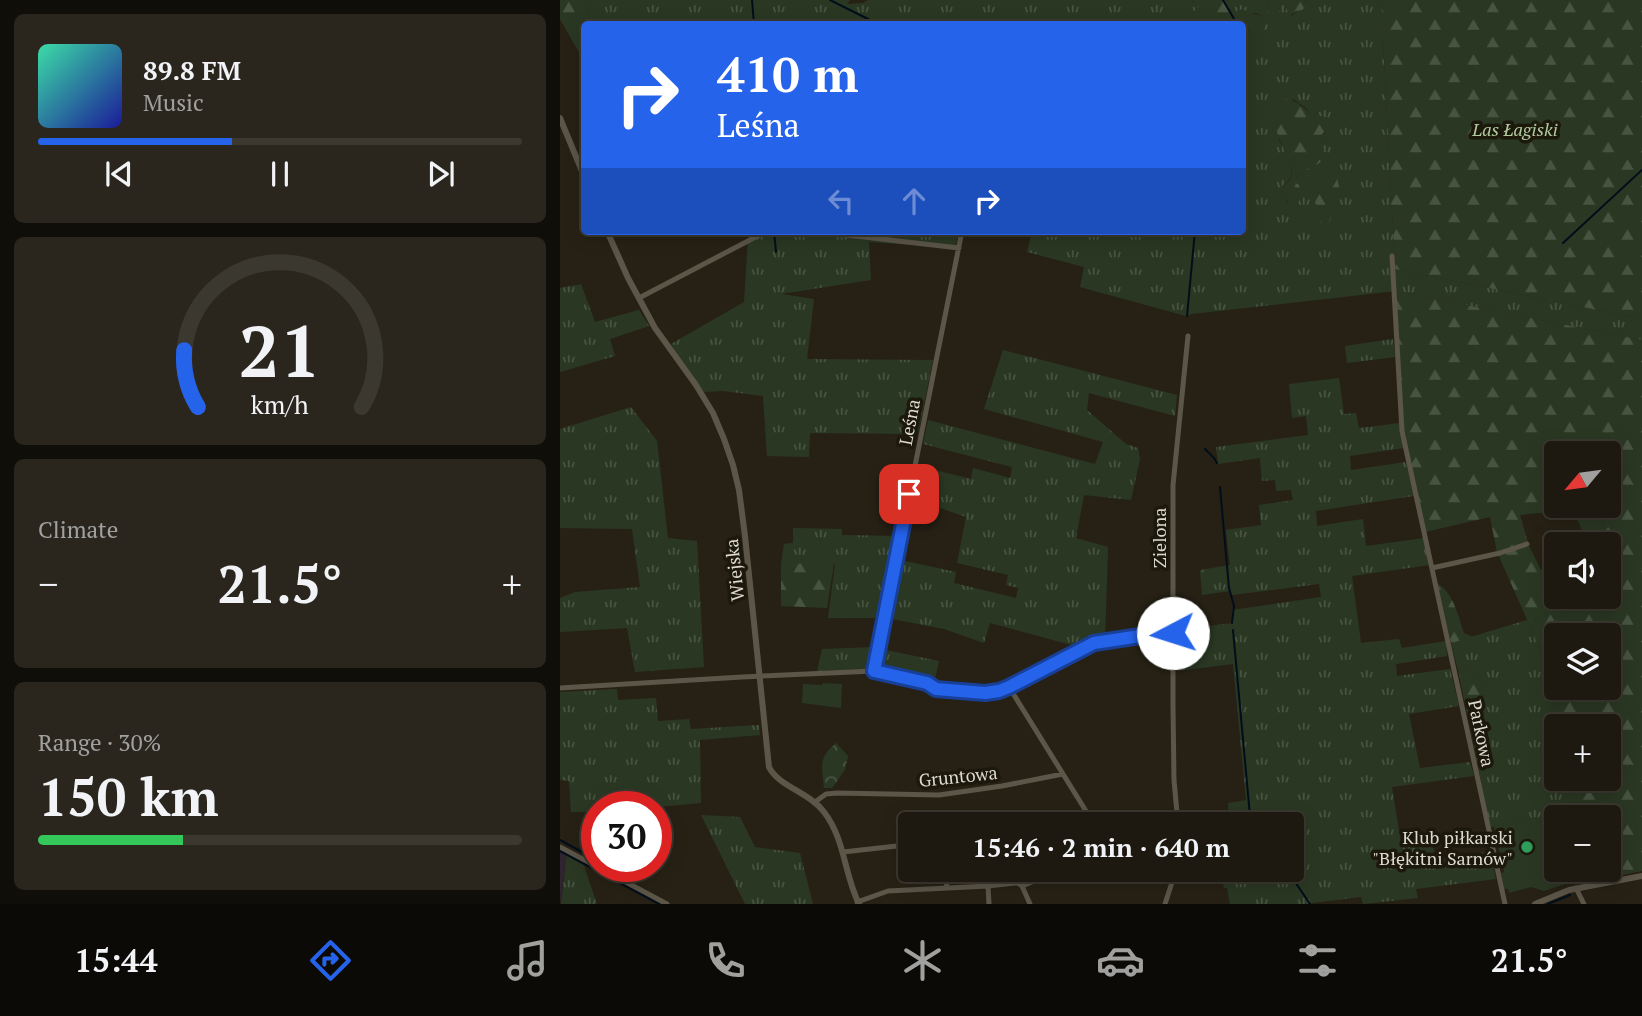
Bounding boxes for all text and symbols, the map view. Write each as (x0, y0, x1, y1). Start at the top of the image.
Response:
text: 410 m (717, 41, 859, 106)
icon: right (602, 49, 693, 140)
text: 89.8 FM (143, 53, 241, 87)
text: Music (143, 87, 204, 118)
text: Leśna (717, 104, 800, 146)
park label: Las Łagiski (1471, 117, 1558, 141)
icon: previous (100, 155, 138, 193)
icon: pause (261, 155, 299, 193)
icon: next (422, 155, 460, 193)
icon: left (822, 182, 860, 220)
icon: ahead (895, 182, 933, 220)
icon: right (968, 182, 1006, 220)
text: 21 (239, 301, 321, 398)
text: km/h (251, 388, 309, 421)
street label: Leśna (893, 397, 925, 447)
north arrow (1544, 441, 1620, 518)
map controls (1544, 441, 1621, 882)
pin (879, 464, 939, 524)
icon: arrive (890, 475, 928, 513)
street label: Zielona (1147, 508, 1171, 568)
text: Climate (38, 514, 118, 545)
button: sound (1544, 532, 1621, 609)
street label: Wiejska (719, 538, 749, 602)
text: 21.5° (217, 549, 343, 618)
text: − (38, 559, 58, 609)
text: + (502, 559, 522, 609)
position arrow (1136, 596, 1210, 670)
button: layers (1544, 623, 1621, 700)
street label: Parkowa (1463, 697, 1501, 769)
button: + (1544, 714, 1621, 791)
text: Range · 30% (38, 727, 161, 758)
street label: Gruntowa (917, 760, 999, 792)
text: 150 km (38, 762, 219, 831)
speed limit sign: 30 (581, 791, 672, 882)
button: − (1544, 805, 1621, 882)
place label: Klub piłkarski "Błękitni Sarnów" (1372, 825, 1513, 870)
text: 15:46 · 2 min · 640 m (972, 830, 1230, 864)
marker: Klub piłkarski "Błękitni Sarnów" (1519, 839, 1535, 855)
icon: directions (306, 936, 355, 985)
icon: music (503, 936, 552, 985)
icon: phone (701, 936, 750, 985)
icon: climate (898, 936, 947, 985)
icon: car (1096, 936, 1145, 985)
icon: filters (1293, 936, 1342, 985)
text: 15:44 (74, 939, 158, 981)
text: 21.5° (1491, 939, 1568, 981)

